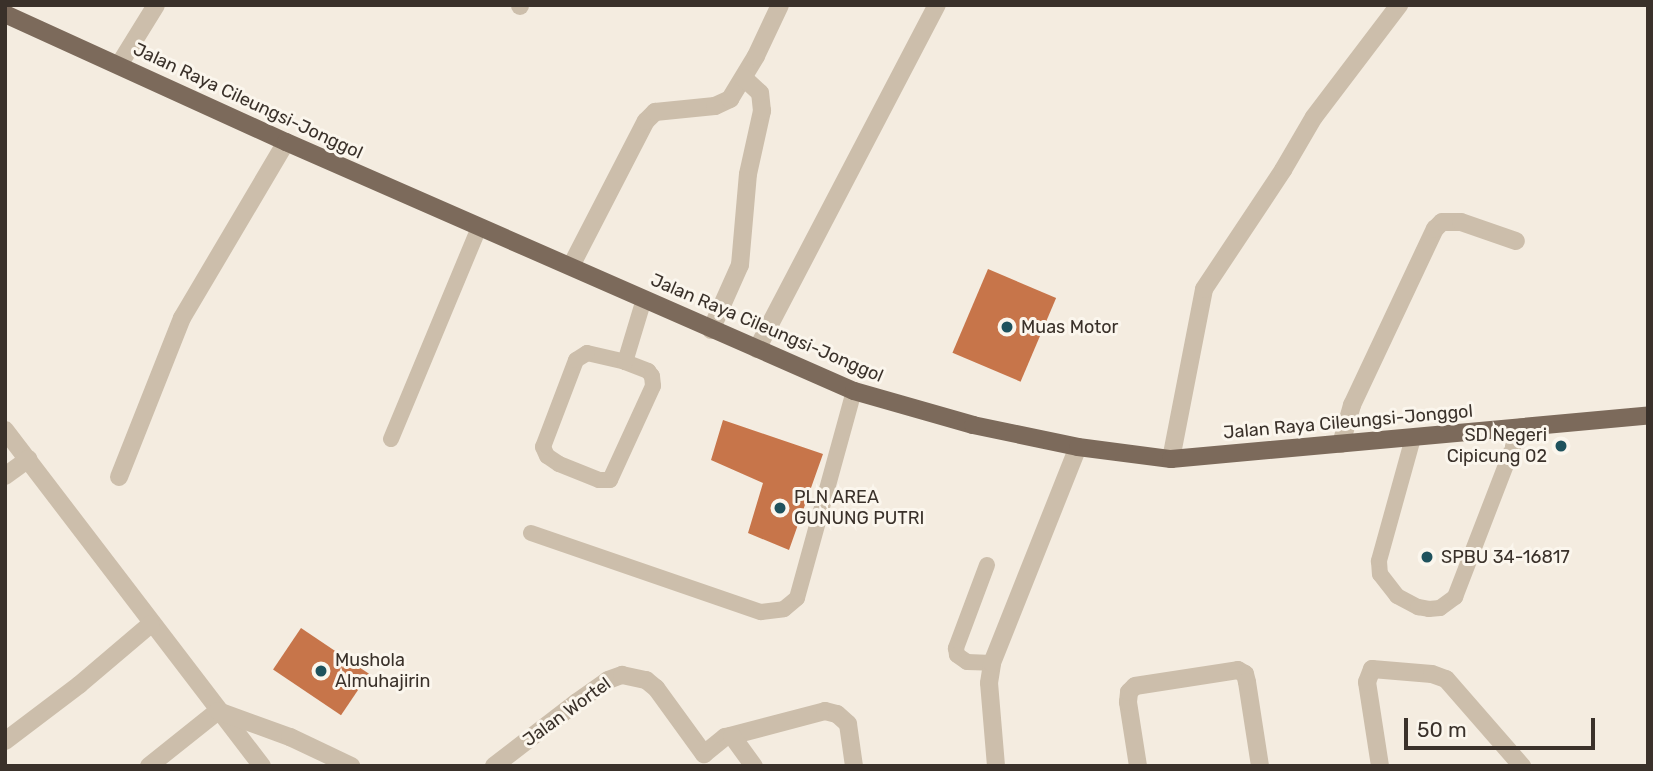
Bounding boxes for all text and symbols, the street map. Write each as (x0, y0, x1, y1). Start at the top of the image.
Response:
street label: Jalan Raya Cileungsi-Jonggol (130, 38, 366, 164)
street label: Jalan Raya Cileungsi-Jonggol (647, 269, 887, 387)
place label: Muas Motor (1021, 316, 1118, 338)
marker: Muas Motor (999, 319, 1015, 335)
street label: Jalan Raya Cileungsi-Jonggol (1222, 400, 1474, 444)
place label: SD Negeri Cipicung 02 (1447, 425, 1547, 467)
marker: SD Negeri Cipicung 02 (1553, 438, 1569, 454)
place label: PLN AREA GUNUNG PUTRI (794, 487, 924, 530)
marker: PLN AREA GUNUNG PUTRI (772, 500, 788, 516)
place label: SPBU 34-16817 (1441, 546, 1570, 568)
marker: SPBU 34-16817 (1419, 549, 1435, 565)
place label: Mushola Almuhajirin (335, 650, 430, 692)
marker: Mushola Almuhajirin (313, 663, 329, 679)
street label: Jalan Wortel (519, 673, 615, 751)
scale bar (1408, 704, 1599, 748)
text: 50 m (1417, 717, 1467, 742)

